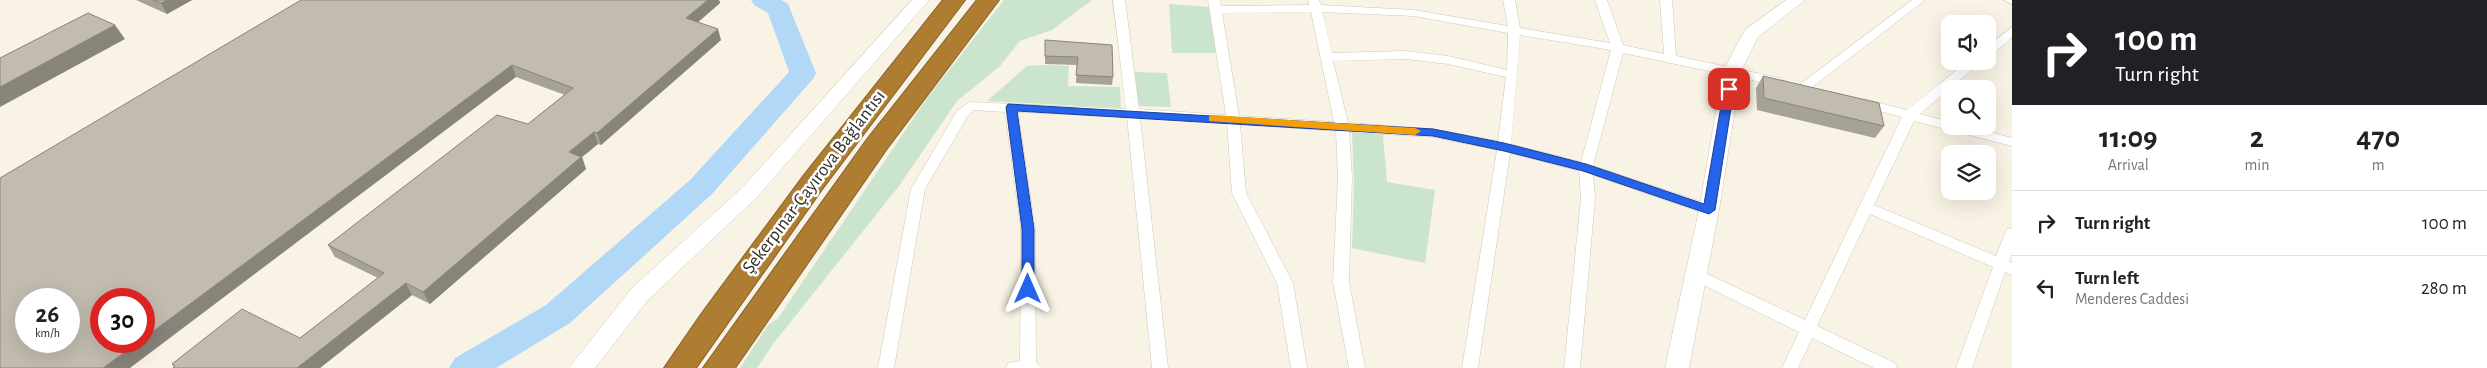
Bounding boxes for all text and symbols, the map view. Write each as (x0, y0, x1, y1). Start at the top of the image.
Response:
map controls (1941, 15, 1996, 200)
button: sound (1941, 15, 1996, 70)
icon: right (2032, 20, 2097, 85)
text: 100 m (2115, 22, 2198, 57)
text: Turn right (2115, 63, 2199, 85)
pin (1708, 68, 1750, 110)
icon: arrive (1715, 75, 1743, 103)
button: search (1941, 80, 1996, 135)
street label: Şekerpınar-Çayırova Bağlantısı (739, 87, 889, 277)
text: 11:09 (2099, 123, 2158, 153)
text: 2 (2250, 123, 2264, 153)
text: 470 (2356, 123, 2400, 153)
button: layers (1941, 145, 1996, 200)
text: Arrival (2108, 157, 2149, 173)
text: min (2244, 157, 2269, 173)
text: m (2372, 157, 2385, 173)
icon: right (2032, 209, 2060, 237)
text: Turn right (2075, 214, 2150, 233)
text: 100 m (2422, 214, 2467, 233)
position arrow (1001, 262, 1053, 314)
text: Turn left (2075, 269, 2139, 288)
icon: left (2032, 274, 2060, 302)
text: 280 m (2421, 279, 2467, 298)
speed limit sign: 30 (90, 288, 155, 353)
text: Menderes Caddesi (2075, 291, 2189, 307)
text: 26 (36, 302, 59, 327)
text: km/h (35, 327, 60, 339)

